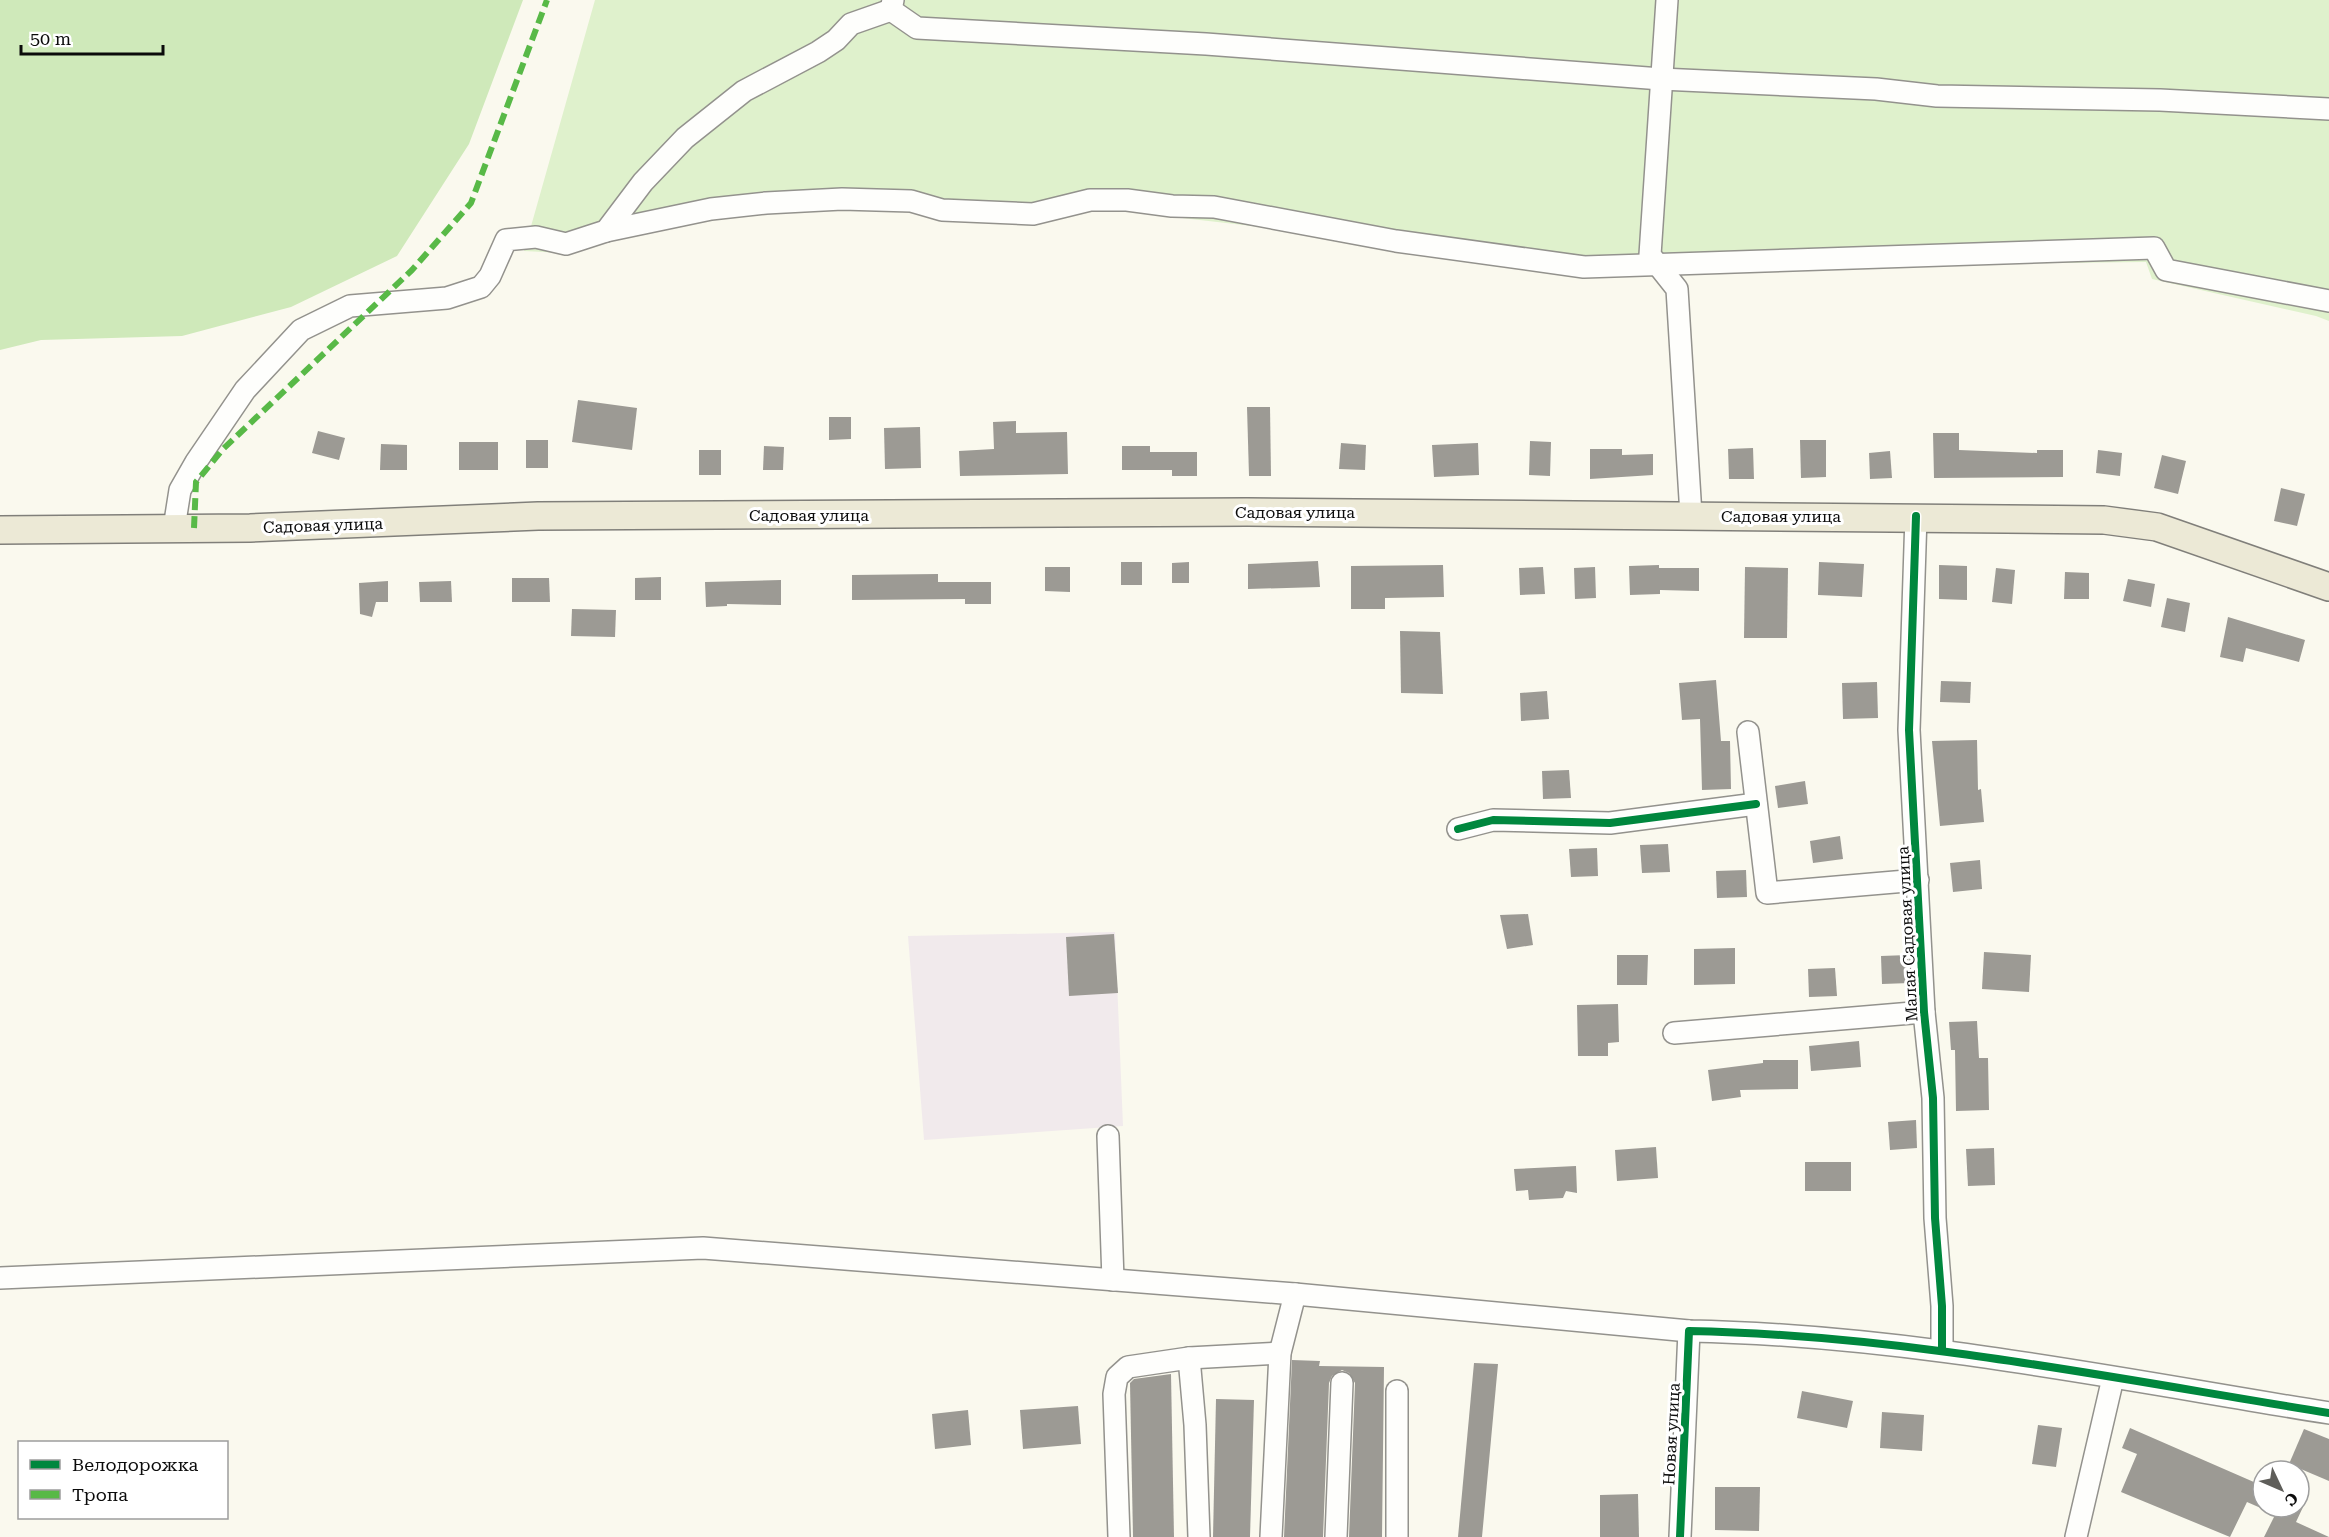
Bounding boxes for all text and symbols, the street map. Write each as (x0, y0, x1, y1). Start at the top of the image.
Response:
scale bar (21, 18, 164, 56)
text: 50 m (30, 28, 71, 49)
street label: Садовая улица (1235, 503, 1355, 522)
street label: Садовая улица (749, 506, 869, 525)
street label: Садовая улица (1721, 507, 1841, 526)
street label: Садовая улица (263, 514, 384, 537)
street label: Малая Садовая улица (1893, 845, 1922, 1022)
street label: Новая улица (1659, 1382, 1684, 1486)
legend (18, 1441, 228, 1519)
text: Велодорожка (72, 1454, 198, 1475)
north arrow (2251, 1459, 2311, 1519)
text: Тропа (72, 1484, 128, 1505)
text: С (2281, 1488, 2302, 1510)

